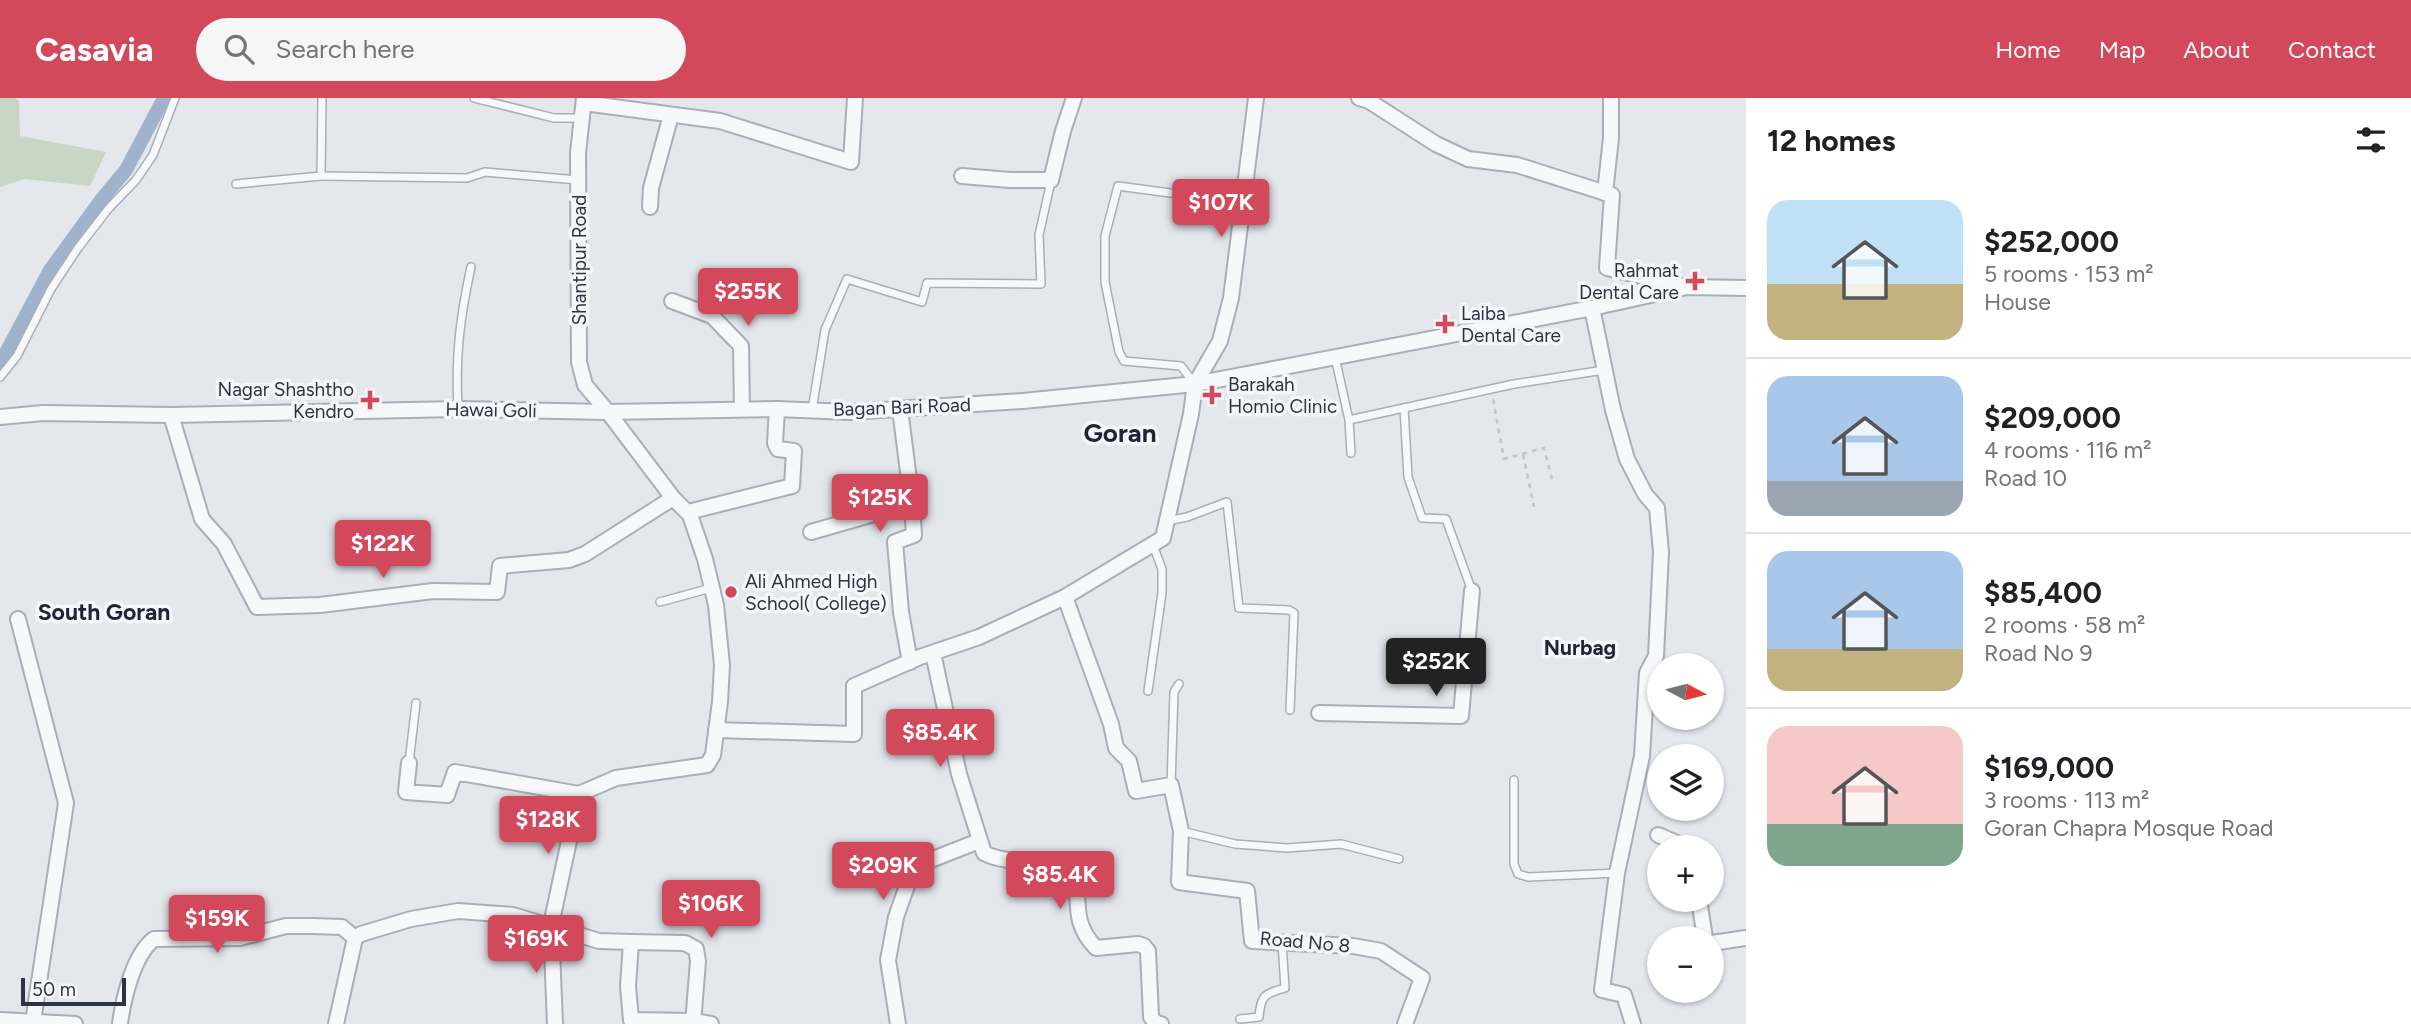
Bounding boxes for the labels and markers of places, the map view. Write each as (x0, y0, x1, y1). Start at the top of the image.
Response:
pin: $107K (1172, 180, 1270, 239)
place label: Rahmat Dental Care (1579, 259, 1679, 304)
pin: $255K (699, 268, 797, 328)
marker: Rahmat Dental Care (1685, 271, 1705, 291)
place label: Laiba Dental Care (1461, 302, 1561, 347)
marker: Laiba Dental Care (1435, 314, 1455, 334)
place label: Barakah Homio Clinic (1228, 373, 1337, 418)
place label: Nagar Shashtho Kendro (217, 378, 354, 423)
marker: Barakah Homio Clinic (1202, 385, 1222, 405)
marker: Nagar Shashtho Kendro (360, 390, 380, 410)
pin: $125K (831, 474, 929, 534)
pin: $122K (334, 520, 432, 580)
place label: Ali Ahmed High School( College) (745, 570, 887, 615)
marker: Ali Ahmed High School( College) (723, 584, 739, 600)
pin: $252K (1387, 638, 1485, 698)
pin: $85.4K (883, 710, 997, 769)
pin: $128K (499, 796, 597, 856)
pin: $209K (834, 842, 932, 902)
pin: $85.4K (1003, 852, 1117, 911)
pin: $106K (662, 880, 760, 940)
pin: $159K (168, 896, 266, 955)
pin: $169K (487, 916, 585, 975)

